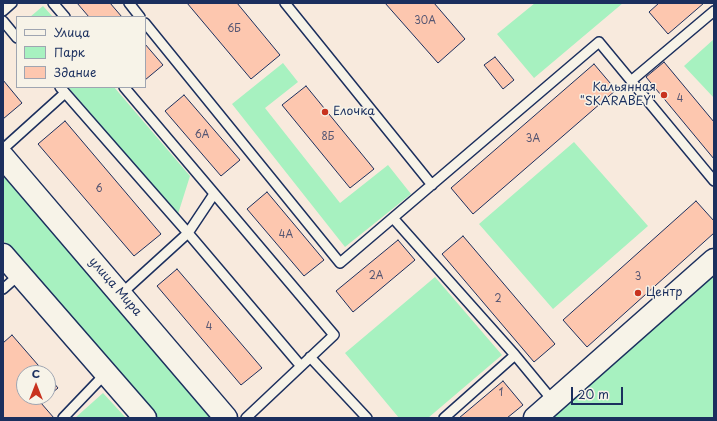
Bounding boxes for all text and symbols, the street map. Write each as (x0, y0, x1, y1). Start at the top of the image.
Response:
house number: 30А (414, 15, 436, 27)
legend (16, 16, 146, 88)
text: Улица (54, 23, 90, 41)
house number: 6Б (227, 23, 241, 35)
text: Парк (54, 43, 85, 61)
text: Здание (54, 63, 96, 81)
place label: Кальянная "SKARABEY" (580, 81, 656, 109)
marker: Кальянная "SKARABEY" (659, 90, 669, 100)
house number: 4 (677, 93, 683, 105)
place label: Елочка (333, 105, 375, 119)
marker: Елочка (320, 107, 330, 117)
house number: 6А (195, 129, 209, 141)
house number: 8Б (322, 131, 334, 143)
house number: 3А (526, 133, 540, 145)
house number: 6 (95, 183, 103, 195)
house number: 4А (279, 229, 293, 241)
street label: улица Мира (86, 255, 144, 319)
house number: 2А (369, 270, 383, 282)
house number: 3 (635, 271, 641, 283)
place label: Центр (646, 286, 683, 300)
marker: Центр (633, 288, 643, 298)
house number: 2 (494, 293, 502, 305)
house number: 4 (206, 321, 212, 333)
north arrow (16, 365, 56, 405)
text: С (32, 365, 40, 382)
scale bar (573, 379, 625, 405)
text: 20 m (578, 385, 609, 403)
house number: 1 (499, 387, 503, 399)

